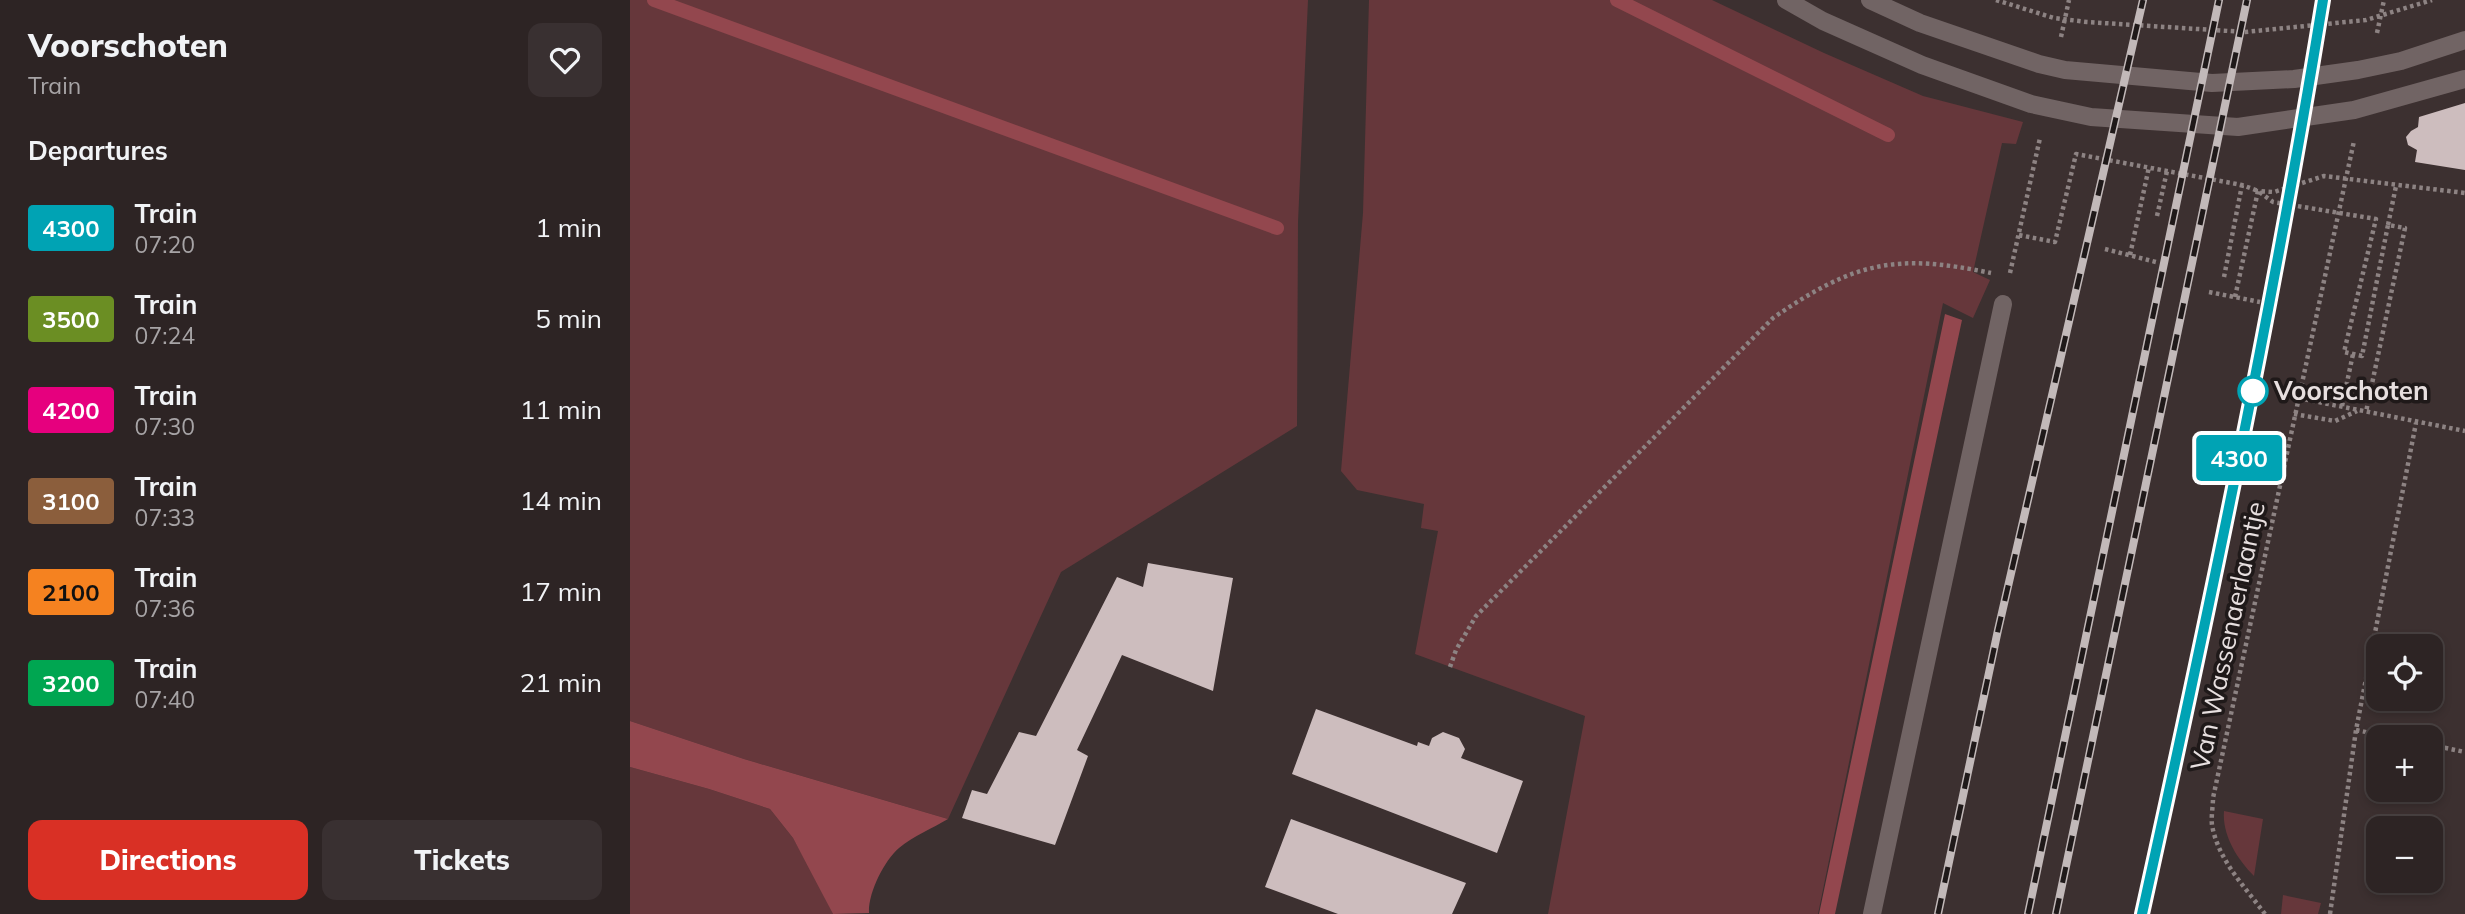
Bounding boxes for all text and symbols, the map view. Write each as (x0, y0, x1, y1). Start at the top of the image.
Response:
button: heart (528, 23, 602, 97)
text: Voorschoten (28, 24, 228, 65)
text: Train (28, 71, 81, 100)
text: Departures (28, 134, 168, 167)
text: Train (135, 197, 197, 230)
text: 1 min (535, 211, 602, 244)
text: 4300 (42, 213, 100, 243)
text: 07:20 (135, 230, 195, 259)
text: Train (135, 288, 197, 321)
text: 5 min (535, 302, 602, 335)
text: 3500 (42, 304, 100, 334)
text: 07:24 (135, 321, 195, 350)
place label: Voorschoten (2273, 374, 2429, 407)
marker: Voorschoten (2238, 376, 2268, 406)
text: Train (135, 379, 197, 412)
text: 11 min (520, 393, 602, 426)
text: 4200 (42, 395, 100, 425)
text: 07:30 (135, 412, 195, 441)
line badge: 4300 (2190, 435, 2288, 481)
text: 4300 (2210, 443, 2268, 473)
text: Train (135, 470, 197, 503)
text: 14 min (520, 484, 602, 517)
text: 3100 (42, 486, 100, 516)
street label: Van Wassenaerlaantje (2183, 499, 2272, 773)
text: 07:33 (135, 503, 195, 532)
text: Train (135, 561, 197, 594)
text: 17 min (520, 575, 602, 608)
text: 2100 (42, 577, 100, 607)
text: 07:36 (135, 594, 195, 623)
map controls (2366, 634, 2443, 893)
button: locate (2366, 634, 2443, 711)
text: Train (135, 652, 197, 685)
text: 21 min (520, 666, 602, 699)
text: 3200 (42, 668, 100, 698)
text: 07:40 (135, 685, 195, 714)
button: + (2366, 725, 2443, 802)
button: − (2366, 816, 2443, 893)
button: Directions (28, 820, 308, 900)
button: Tickets (322, 820, 602, 900)

